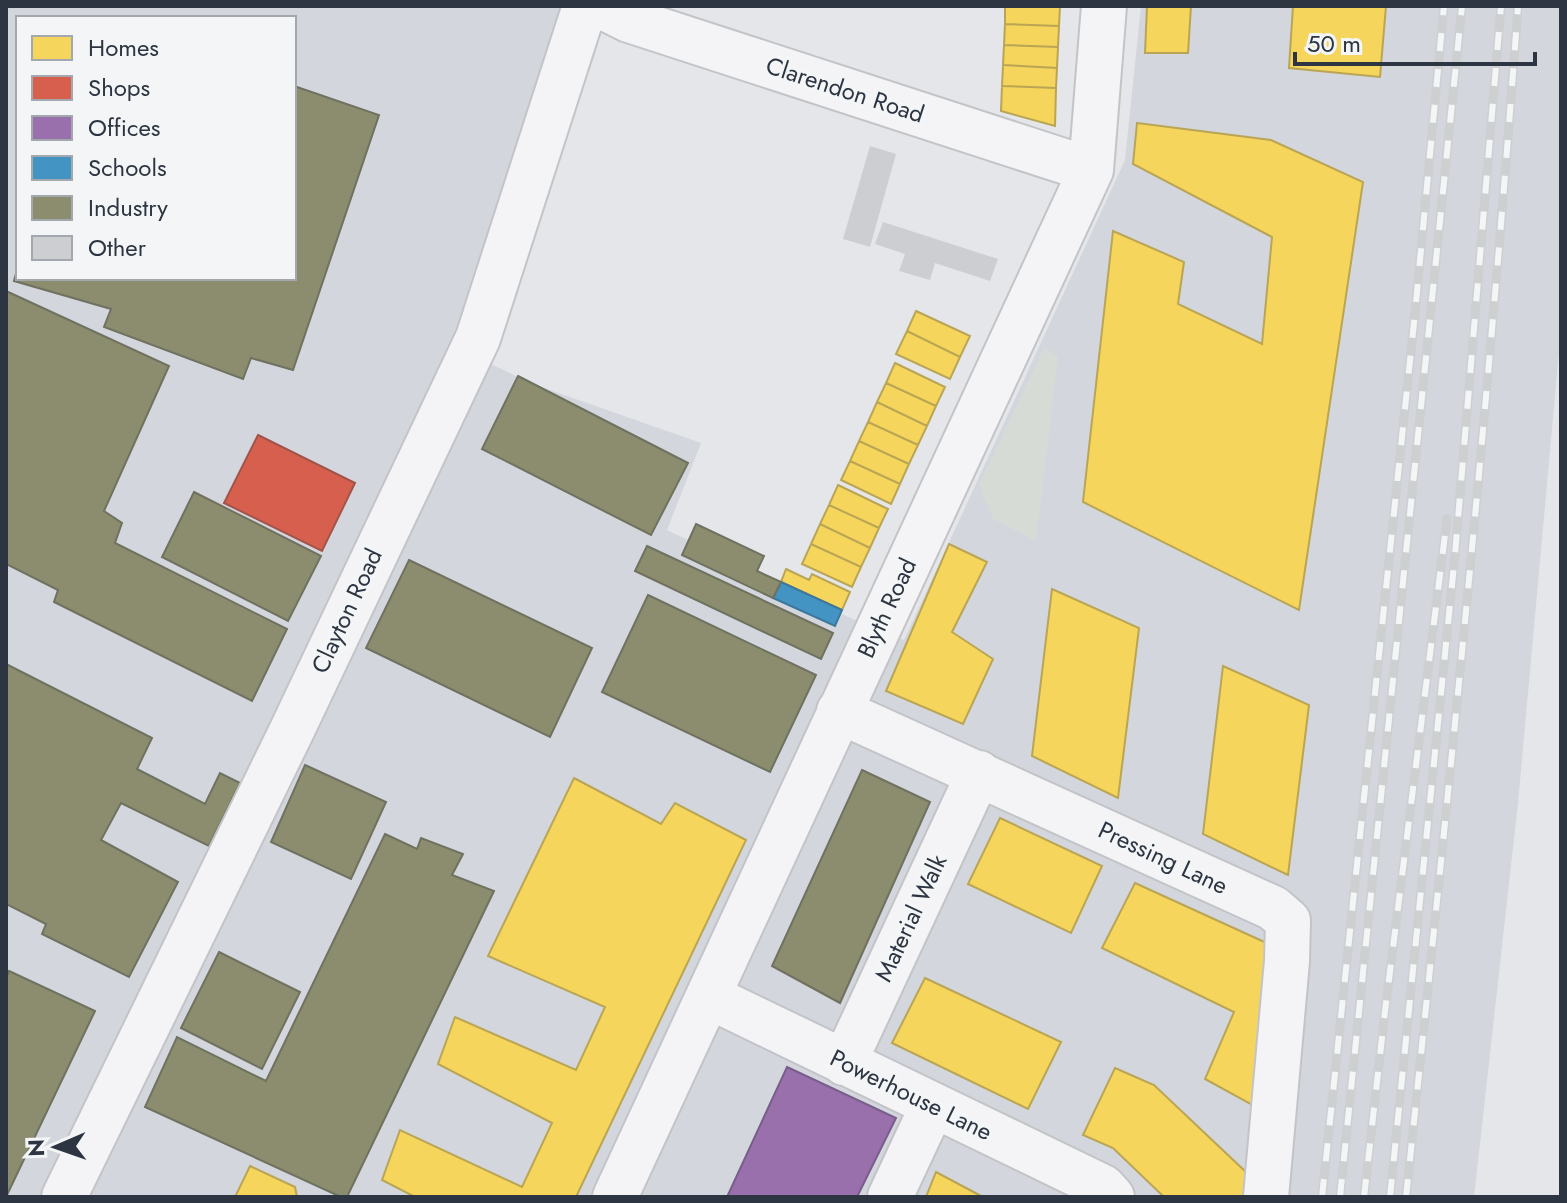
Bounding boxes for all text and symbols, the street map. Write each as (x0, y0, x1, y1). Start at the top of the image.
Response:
legend (16, 16, 296, 280)
scale bar (1295, 16, 1535, 66)
text: 50 m (1307, 26, 1361, 61)
text: Homes (88, 30, 159, 65)
street label: Clarendon Road (761, 47, 929, 132)
text: Shops (88, 70, 150, 105)
text: Offices (88, 110, 160, 145)
text: Schools (88, 150, 167, 185)
text: Industry (88, 190, 168, 225)
text: Other (88, 230, 147, 265)
street label: Clayton Road (302, 542, 391, 679)
street label: Blyth Road (848, 552, 925, 664)
street label: Pressing Lane (1093, 812, 1234, 903)
street label: Material Walk (866, 848, 956, 987)
street label: Powerhouse Lane (824, 1040, 998, 1149)
north arrow (16, 1107, 96, 1187)
text: N (20, 1138, 52, 1157)

